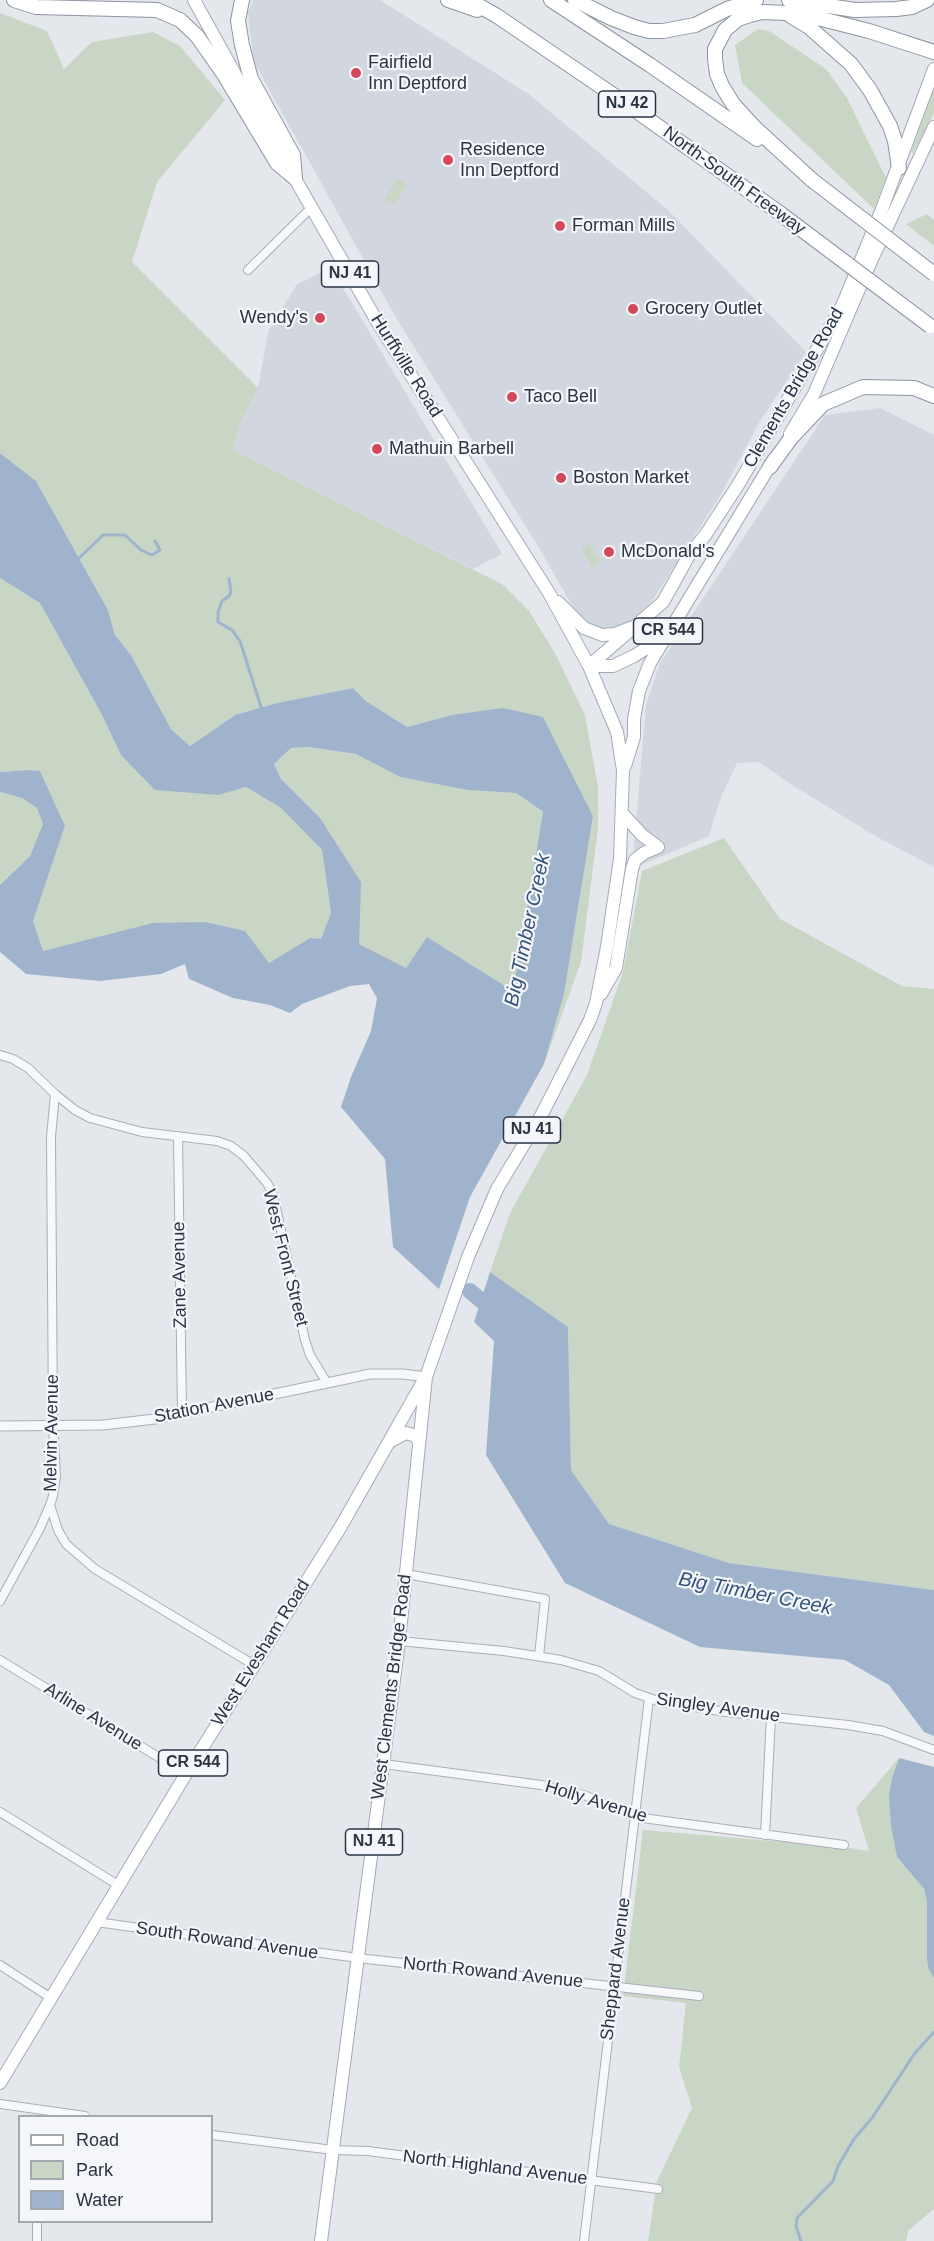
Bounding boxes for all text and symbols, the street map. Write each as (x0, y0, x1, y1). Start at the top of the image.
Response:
place label: Fairfield Inn Deptford (368, 52, 467, 94)
marker: Fairfield Inn Deptford (349, 66, 363, 80)
road number: NJ 42 (598, 91, 656, 117)
street label: North-South Freeway (658, 122, 810, 240)
place label: Residence Inn Deptford (460, 139, 559, 182)
marker: Residence Inn Deptford (441, 153, 455, 167)
place label: Forman Mills (572, 215, 675, 237)
marker: Forman Mills (553, 219, 567, 233)
road number: NJ 41 (322, 261, 378, 287)
place label: Grocery Outlet (645, 298, 762, 320)
marker: Grocery Outlet (626, 302, 640, 316)
street label: Clements Bridge Road (739, 304, 849, 472)
place label: Wendy's (240, 307, 308, 329)
street label: Hurffville Road (366, 310, 446, 422)
marker: Wendy's (313, 311, 327, 325)
place label: Taco Bell (524, 386, 597, 408)
marker: Taco Bell (505, 390, 519, 404)
place label: Mathuin Barbell (389, 438, 514, 460)
marker: Mathuin Barbell (370, 442, 384, 456)
place label: Boston Market (573, 467, 689, 489)
marker: Boston Market (554, 471, 568, 485)
place label: McDonald's (621, 541, 714, 563)
marker: McDonald's (602, 545, 616, 559)
road number: CR 544 (634, 618, 702, 644)
water label: Big Timber Creek (500, 851, 556, 1009)
road number: NJ 41 (504, 1117, 560, 1143)
street label: West Front Street (258, 1187, 312, 1329)
street label: Zane Avenue (168, 1221, 192, 1329)
street label: Melvin Avenue (40, 1374, 64, 1492)
street label: Station Avenue (152, 1384, 276, 1428)
water label: Big Timber Creek (676, 1567, 834, 1621)
street label: West Clements Bridge Road (367, 1573, 417, 1801)
street label: West Evesham Road (207, 1576, 315, 1730)
street label: Arline Avenue (40, 1678, 146, 1756)
street label: Singley Avenue (655, 1689, 781, 1727)
road number: CR 544 (158, 1750, 228, 1776)
street label: Holly Avenue (542, 1776, 650, 1828)
road number: NJ 41 (346, 1829, 403, 1855)
street label: Sheppard Avenue (597, 1896, 635, 2042)
street label: South Rowand Avenue (134, 1918, 320, 1964)
street label: North Rowand Avenue (402, 1953, 584, 1993)
legend (18, 2115, 213, 2223)
text: Road (76, 2130, 119, 2150)
street label: North Highland Avenue (401, 2146, 589, 2190)
text: Park (76, 2160, 113, 2180)
text: Water (76, 2190, 123, 2210)

